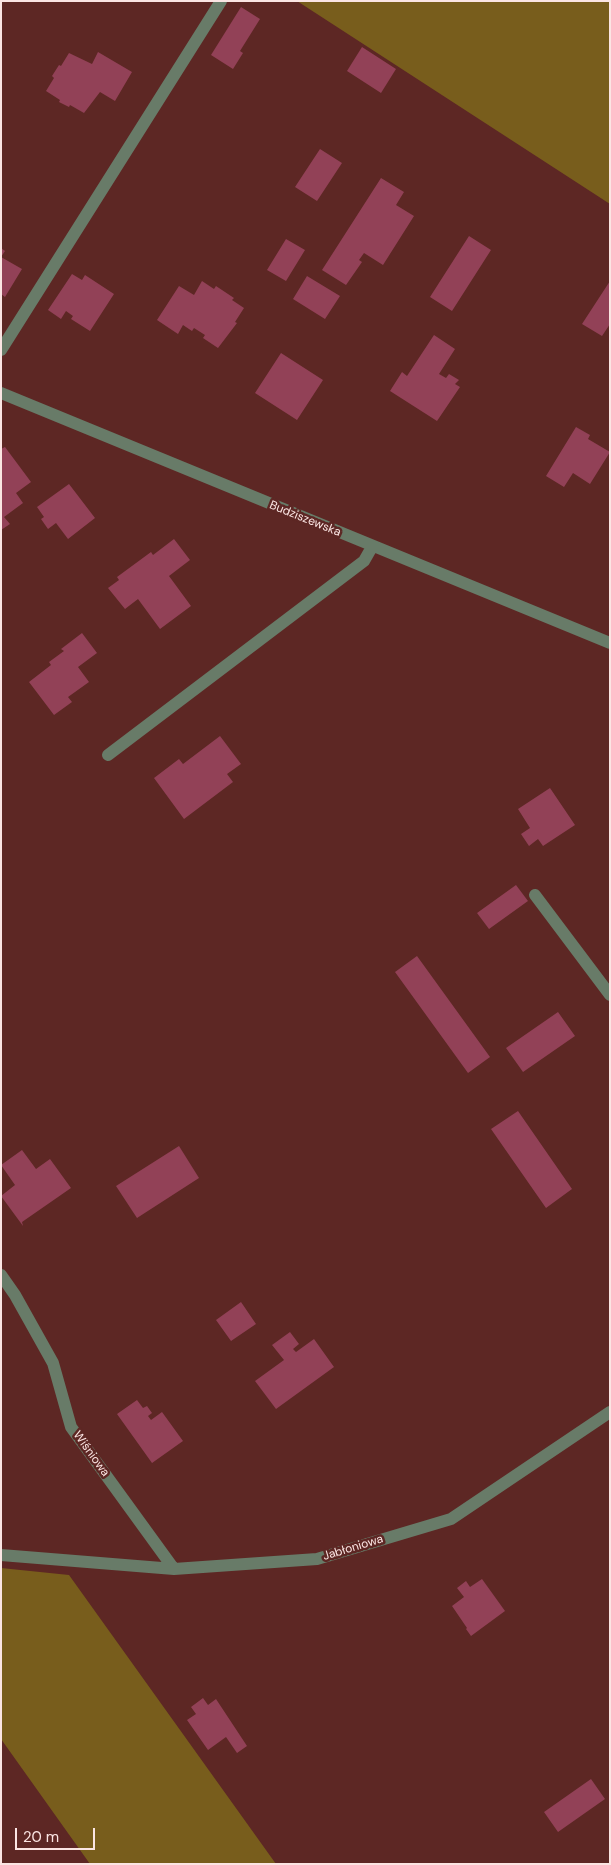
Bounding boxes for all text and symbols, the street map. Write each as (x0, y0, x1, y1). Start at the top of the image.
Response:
street label: Budziszewska (267, 498, 343, 540)
street label: Wiśniowa (70, 1428, 112, 1480)
street label: Jabłoniowa (321, 1532, 385, 1564)
scale bar (18, 1818, 98, 1850)
text: 20 m (23, 1827, 59, 1847)

